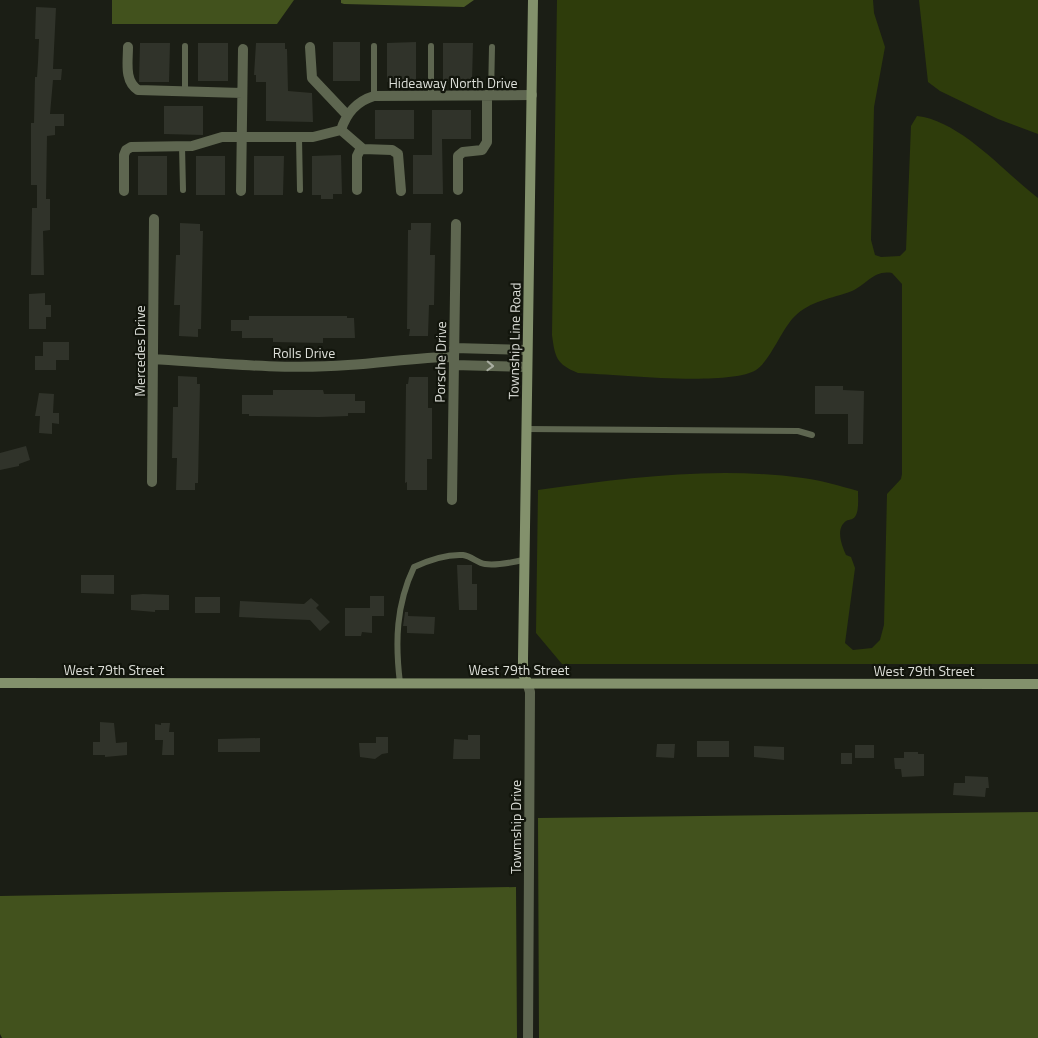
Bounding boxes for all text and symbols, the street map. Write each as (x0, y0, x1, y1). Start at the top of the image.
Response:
street label: Hideaway North Drive (388, 72, 518, 93)
street label: Township Line Road (502, 282, 526, 400)
street label: Mercedes Drive (129, 305, 150, 397)
street label: Porsche Drive (429, 321, 451, 403)
street label: Rolls Drive (273, 342, 335, 363)
one-way arrow (487, 361, 495, 372)
street label: West 79th Street (64, 659, 165, 680)
street label: West 79th Street (469, 659, 570, 680)
street label: West 79th Street (874, 660, 975, 681)
street label: Towmship Drive (505, 780, 526, 874)

